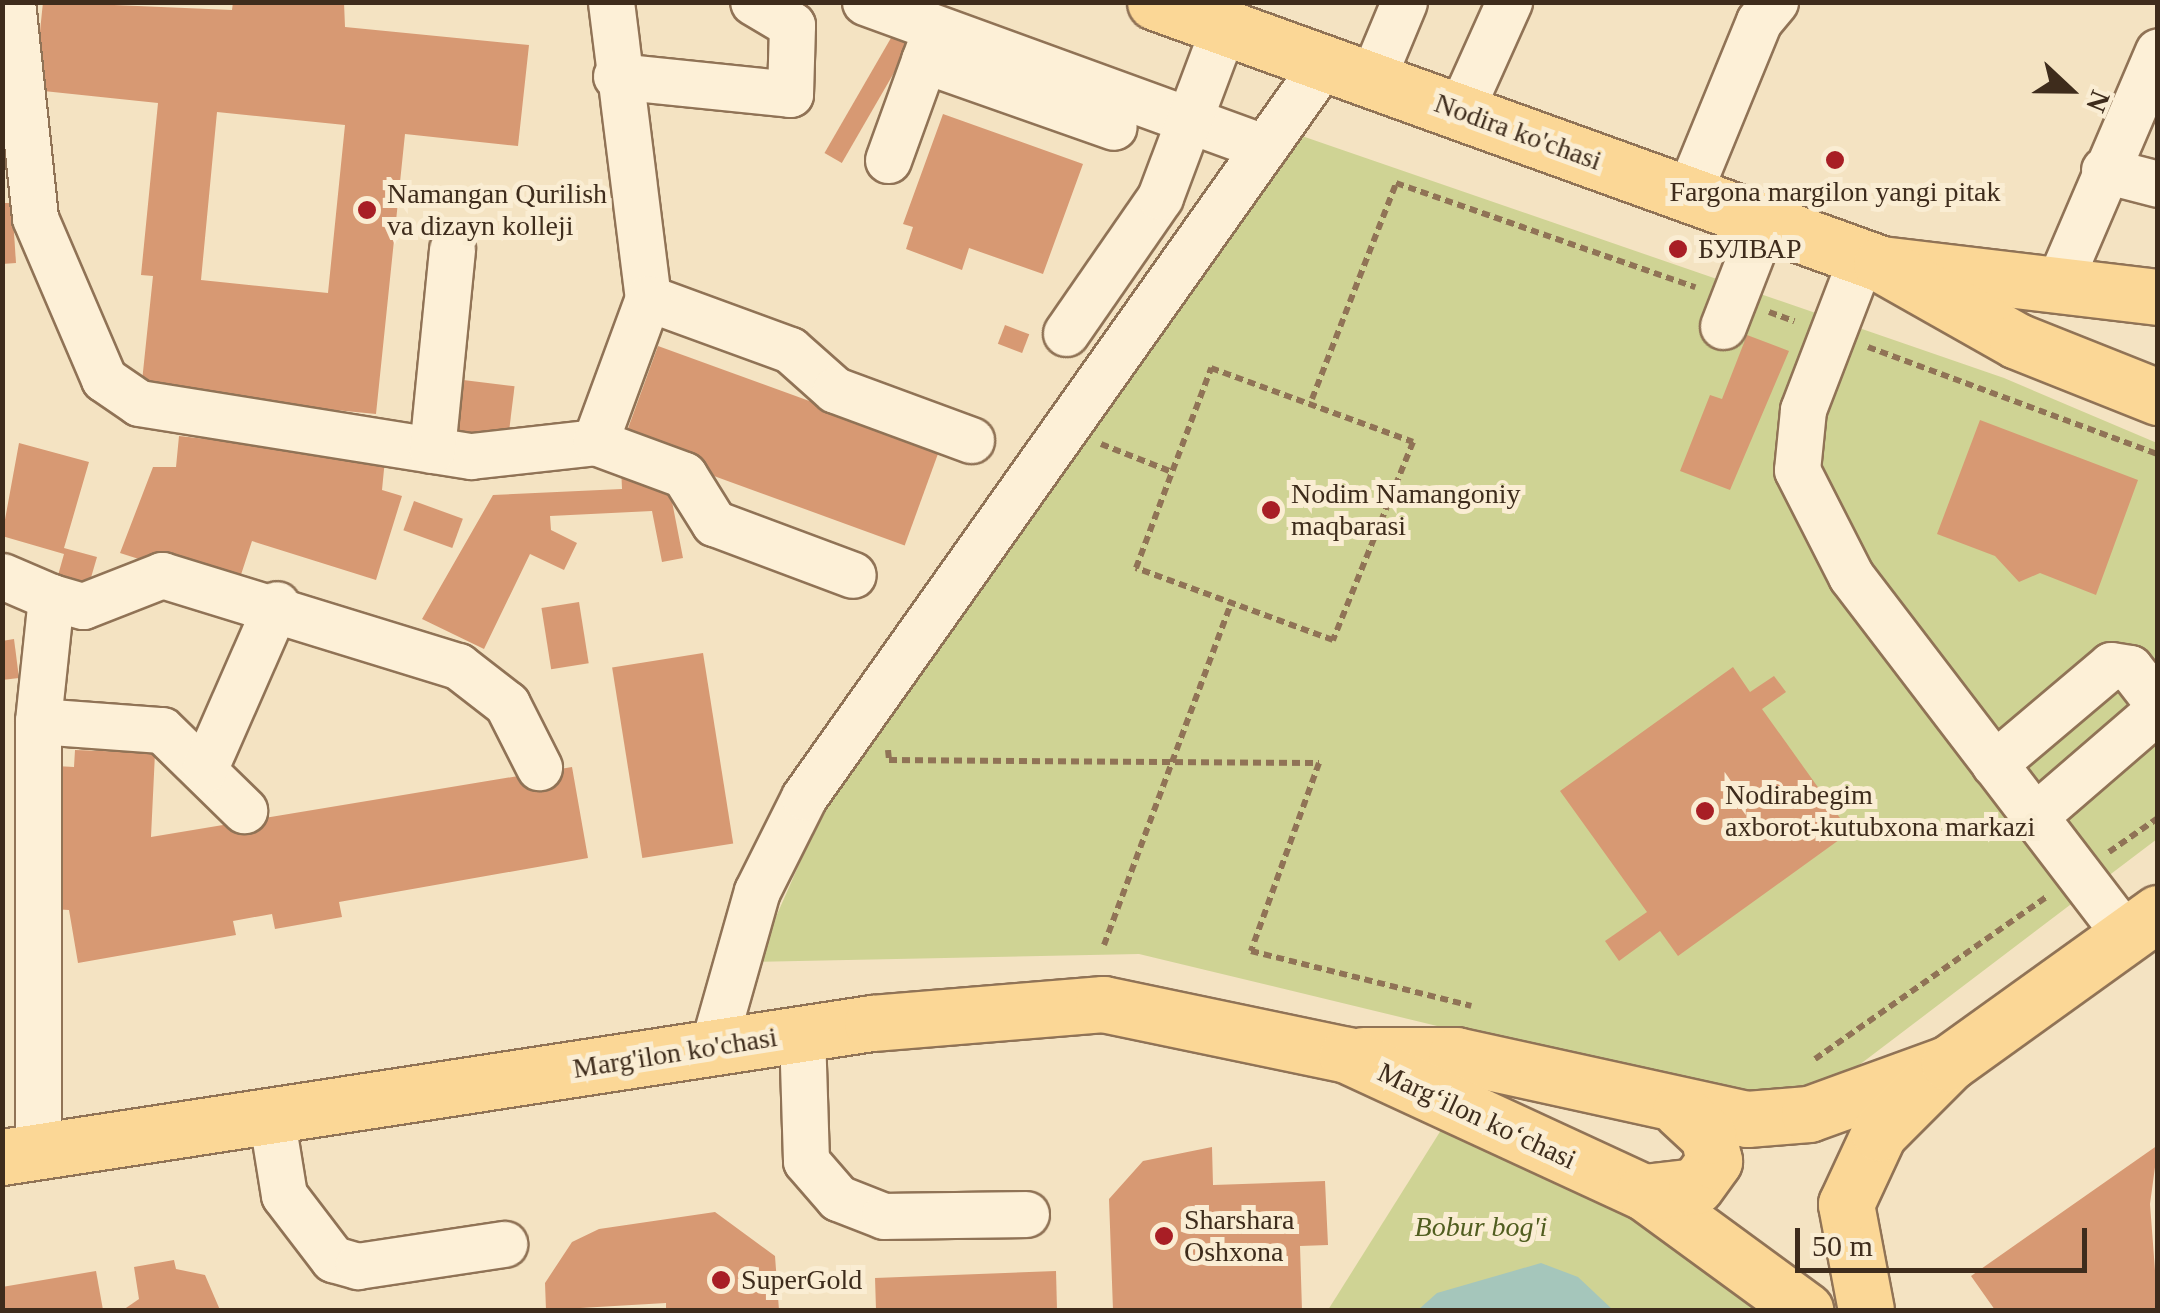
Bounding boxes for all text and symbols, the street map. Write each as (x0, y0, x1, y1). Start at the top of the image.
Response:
north arrow (2020, 40, 2120, 140)
street label: Nodira ko'chasi (1430, 86, 1606, 178)
text: N (2080, 86, 2116, 117)
marker: Fargona margilon yangi pitak (1824, 149, 1846, 171)
place label: Fargona margilon yangi pitak (1669, 175, 2001, 209)
place label: Namangan Qurilish va dizayn kolleji (387, 177, 607, 243)
marker: Namangan Qurilish va dizayn kolleji (356, 199, 378, 221)
place label: БУЛВАР (1698, 232, 1801, 266)
marker: БУЛВАР (1667, 238, 1689, 260)
place label: Nodim Namangoniy maqbarasi (1291, 477, 1520, 543)
marker: Nodim Namangoniy maqbarasi (1260, 499, 1282, 521)
place label: Nodirabegim axborot-kutubxona markazi (1725, 778, 2035, 844)
marker: Nodirabegim axborot-kutubxona markazi (1694, 800, 1716, 822)
street label: Marg'ilon ko'chasi (570, 1020, 780, 1086)
street label: Margʻilon koʻchasi (1373, 1055, 1581, 1177)
place label: Sharshara Oshxona (1184, 1203, 1294, 1269)
scale bar (1800, 1208, 2092, 1270)
park label: Bobur bog'i (1415, 1210, 1547, 1244)
marker: Sharshara Oshxona (1153, 1225, 1175, 1247)
text: 50 m (1812, 1229, 1873, 1262)
place label: SuperGold (741, 1263, 862, 1297)
marker: SuperGold (710, 1269, 732, 1291)

